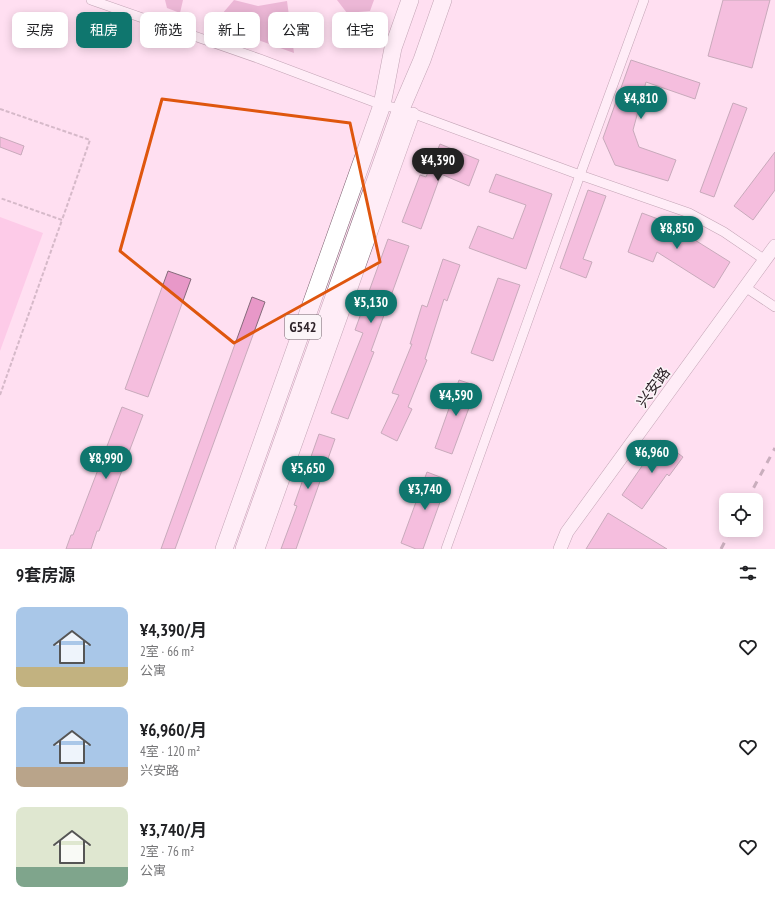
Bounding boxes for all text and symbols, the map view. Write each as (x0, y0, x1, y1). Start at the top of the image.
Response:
chip: 买房 (12, 12, 68, 48)
chip: 租房 (76, 12, 132, 48)
chip: 筛选 (140, 12, 196, 48)
chip: 新上 (204, 12, 260, 48)
chip: 公寓 (268, 12, 324, 48)
chip: 住宅 (332, 12, 388, 48)
pin: ¥4,810 (608, 86, 674, 120)
text: ¥4,810 (624, 90, 658, 107)
pin: ¥4,390 (405, 148, 471, 182)
text: ¥4,390 (421, 152, 455, 169)
pin: ¥8,850 (644, 216, 710, 250)
text: ¥8,850 (660, 220, 694, 237)
pin: ¥5,130 (338, 290, 404, 324)
text: ¥5,130 (354, 294, 388, 311)
road number: G542 (285, 315, 321, 339)
street label: 兴安路 (632, 363, 674, 411)
pin: ¥4,590 (423, 383, 489, 417)
text: ¥4,590 (439, 387, 473, 404)
pin: ¥6,960 (619, 440, 685, 474)
text: ¥6,960 (635, 444, 669, 461)
pin: ¥8,990 (73, 446, 139, 480)
text: ¥8,990 (89, 450, 123, 467)
pin: ¥5,650 (275, 456, 341, 490)
text: ¥5,650 (291, 460, 325, 477)
pin: ¥3,740 (392, 477, 458, 511)
text: ¥3,740 (408, 481, 442, 498)
map controls (719, 493, 763, 537)
button: locate (719, 493, 763, 537)
icon: filters (737, 562, 759, 584)
text: 9套房源 (16, 564, 75, 586)
text: ¥4,390/月 (140, 619, 207, 641)
icon: home (48, 623, 96, 671)
icon: heart (737, 636, 759, 658)
text: 2室 · 66 m² (140, 643, 194, 660)
text: 公寓 (140, 662, 166, 679)
text: ¥6,960/月 (140, 719, 207, 741)
icon: home (48, 723, 96, 771)
icon: heart (737, 736, 759, 758)
text: 4室 · 120 m² (140, 743, 200, 760)
text: 兴安路 (140, 762, 179, 779)
text: ¥3,740/月 (140, 819, 207, 841)
icon: home (48, 823, 96, 871)
icon: heart (737, 836, 759, 858)
text: 2室 · 76 m² (140, 843, 194, 860)
text: 公寓 (140, 862, 166, 879)

